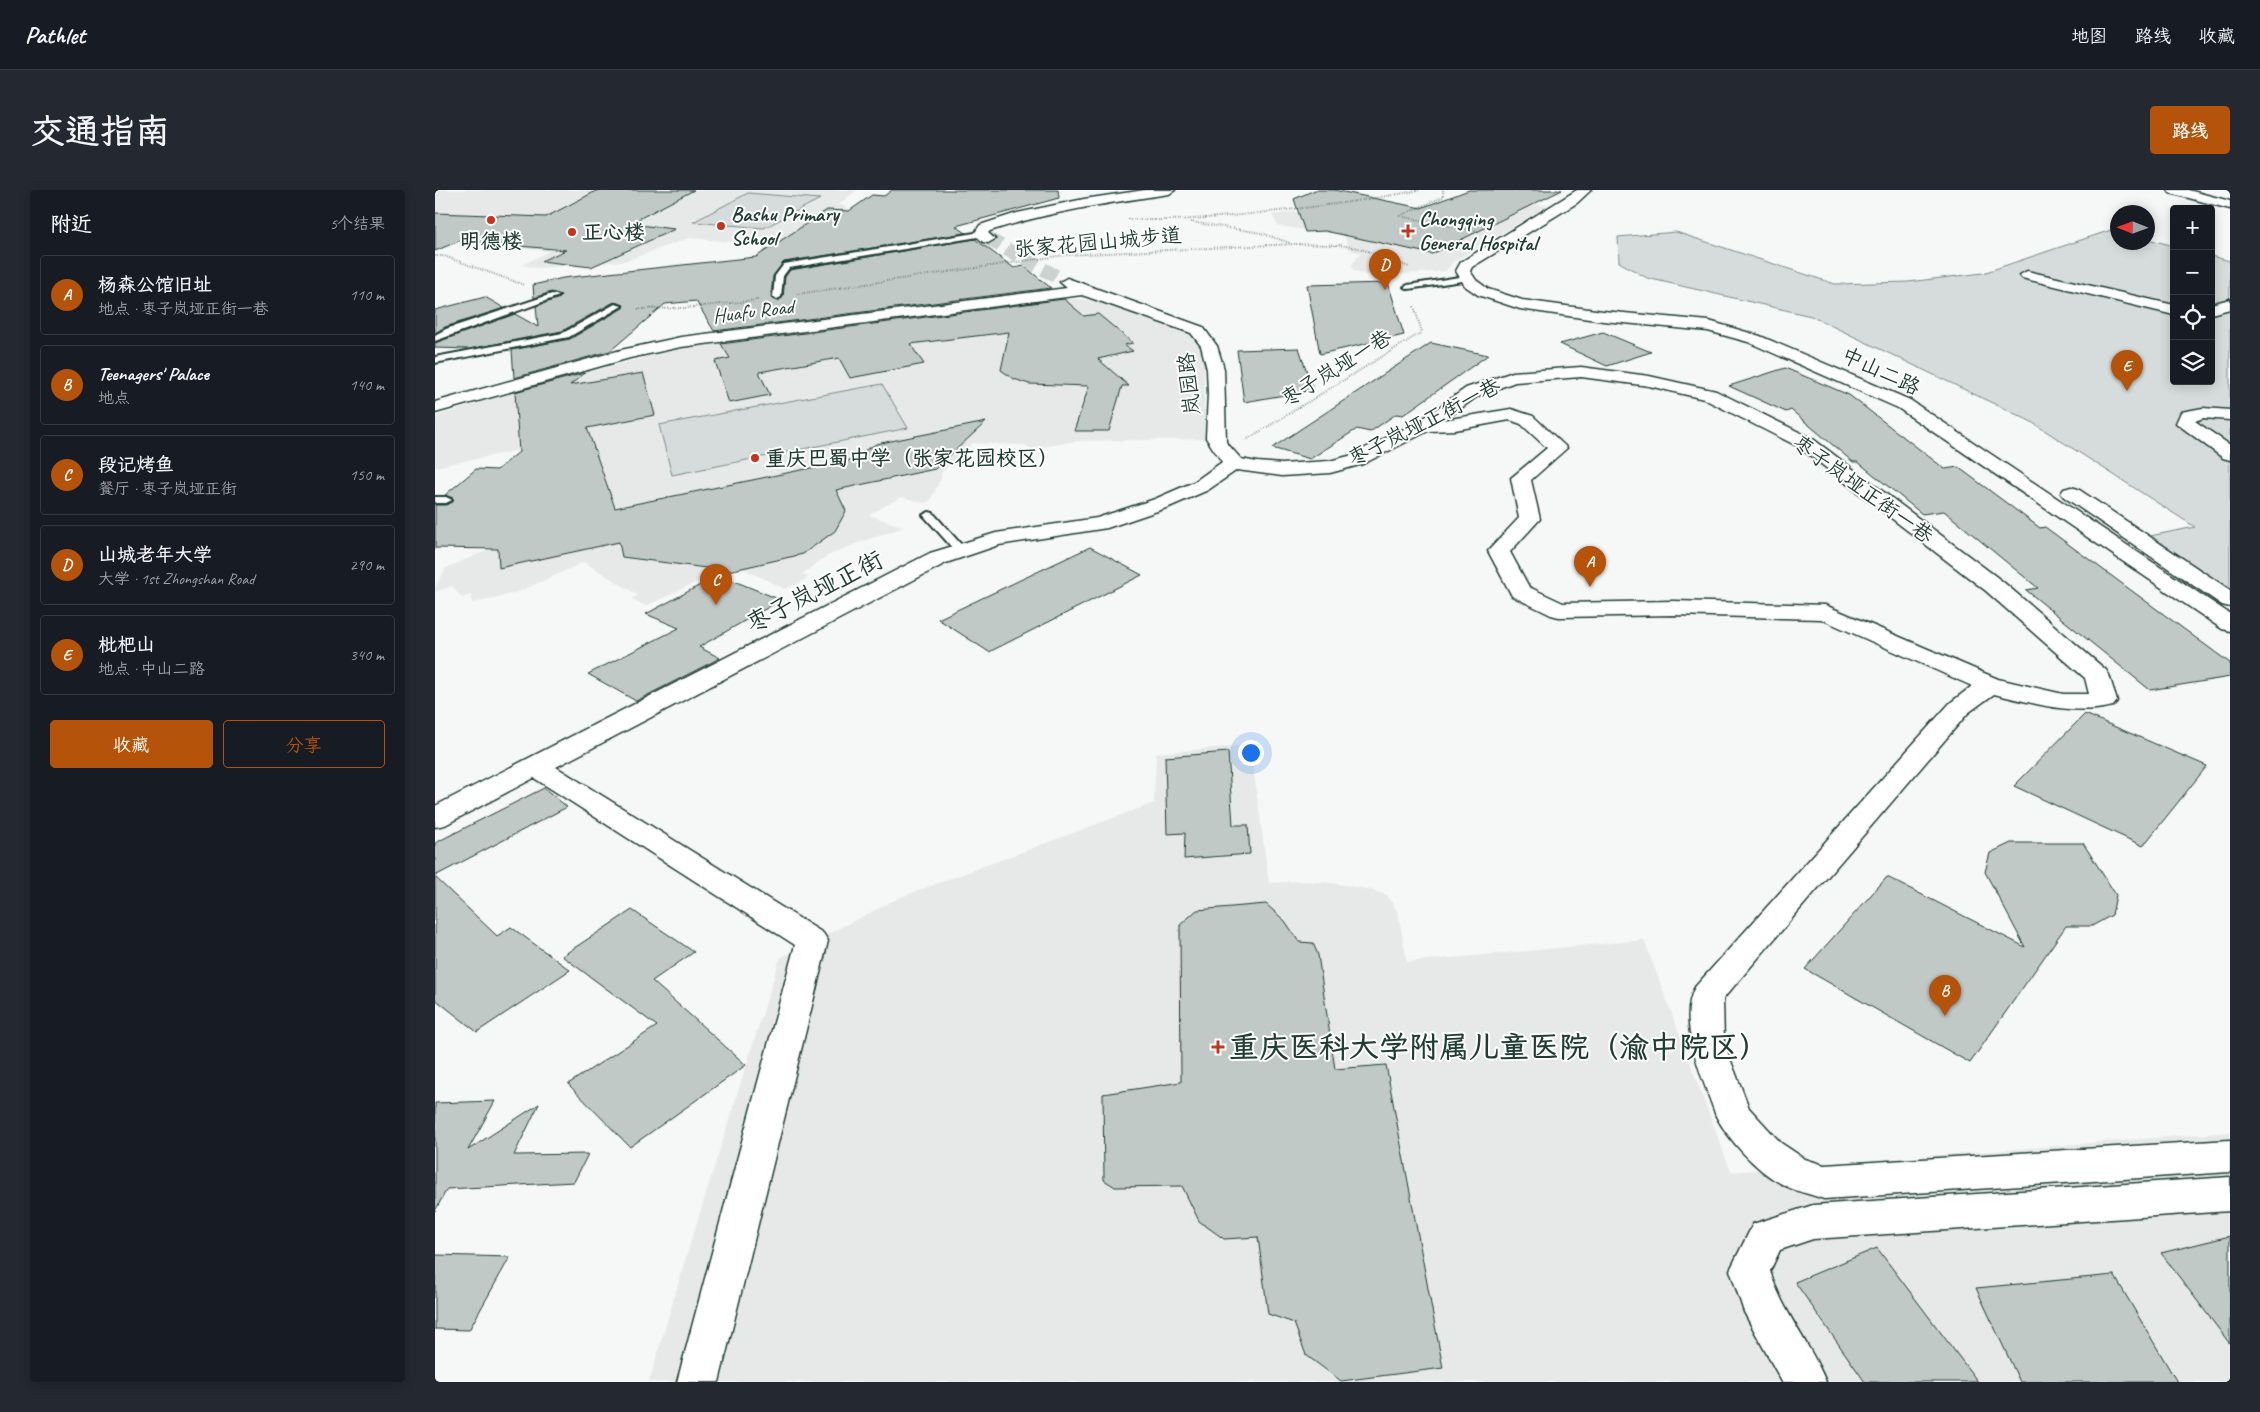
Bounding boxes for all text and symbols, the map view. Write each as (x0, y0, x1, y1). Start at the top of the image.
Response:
text: Pathlet (25, 20, 85, 50)
text: 地图 (2071, 25, 2107, 47)
text: 路线 (2135, 25, 2171, 47)
text: 收藏 (2199, 25, 2235, 47)
button: 路线 (2150, 106, 2230, 154)
text: 交通指南 (30, 109, 170, 154)
place label: Bashu Primary School (731, 201, 842, 251)
north arrow (2110, 205, 2155, 250)
map controls (2170, 205, 2215, 385)
button: + (2170, 205, 2215, 250)
place label: Chongqing General Hospital (1419, 206, 1541, 256)
text: 附近 (50, 211, 92, 237)
text: 5个结果 (330, 214, 385, 234)
marker: 明德楼 (485, 214, 497, 226)
place label: 正心楼 (582, 219, 645, 245)
marker: Bashu Primary School (715, 220, 727, 232)
street label: 张家花园山城步道 (1013, 222, 1183, 262)
marker: Chongqing General Hospital (1401, 224, 1415, 238)
marker: 正心楼 (566, 226, 578, 238)
place label: 明德楼 (460, 228, 523, 254)
pin: D (1369, 249, 1401, 290)
button: − (2170, 250, 2215, 295)
text: 杨森公馆旧址 (98, 273, 212, 297)
text: A (63, 285, 71, 305)
text: 110 m (350, 285, 384, 305)
street label: Huafu Road (711, 293, 799, 329)
button: locate (2170, 295, 2215, 340)
text: 地点 · 枣子岚垭正街一巷 (98, 299, 269, 319)
street label: 枣子岚垭一巷 (1276, 324, 1396, 412)
button: layers (2170, 340, 2215, 385)
street label: 中山二路 (1837, 341, 1925, 401)
pin: E (2111, 350, 2143, 391)
street label: 岚园路 (1173, 351, 1205, 417)
text: Teenagers' Palace (98, 362, 209, 386)
street label: 枣子岚垭正街一巷 (1343, 372, 1505, 472)
text: B (63, 375, 71, 395)
text: 140 m (350, 375, 384, 395)
text: 地点 (98, 388, 130, 408)
street label: 枣子岚垭正街一巷 (1787, 429, 1939, 549)
place label: 重庆巴蜀中学（张家花园校区） (765, 445, 1059, 471)
marker: 重庆巴蜀中学（张家花园校区） (749, 452, 761, 464)
text: 段记烤鱼 (98, 453, 174, 477)
text: C (63, 465, 71, 485)
text: 150 m (350, 465, 384, 485)
text: 餐厅 · 枣子岚垭正街 (98, 479, 237, 499)
text: 山城老年大学 (98, 543, 212, 567)
street label: 枣子岚垭正街 (740, 544, 889, 640)
pin: A (1574, 546, 1606, 587)
text: D (62, 555, 72, 575)
text: 290 m (350, 555, 384, 575)
pin: C (700, 564, 732, 605)
text: 大学 · 1st Zhongshan Road (98, 569, 254, 589)
text: 枇杷山 (98, 633, 155, 657)
text: E (63, 645, 71, 665)
text: 340 m (350, 645, 384, 665)
text: 地点 · 中山二路 (98, 659, 205, 679)
button: 收藏 (50, 720, 213, 768)
button: 分享 (223, 720, 385, 768)
your location (1238, 740, 1264, 766)
pin: B (1929, 975, 1961, 1016)
place label: 重庆医科大学附属儿童医院（渝中院区） (1229, 1028, 1769, 1066)
marker: 重庆医科大学附属儿童医院（渝中院区） (1211, 1040, 1225, 1054)

